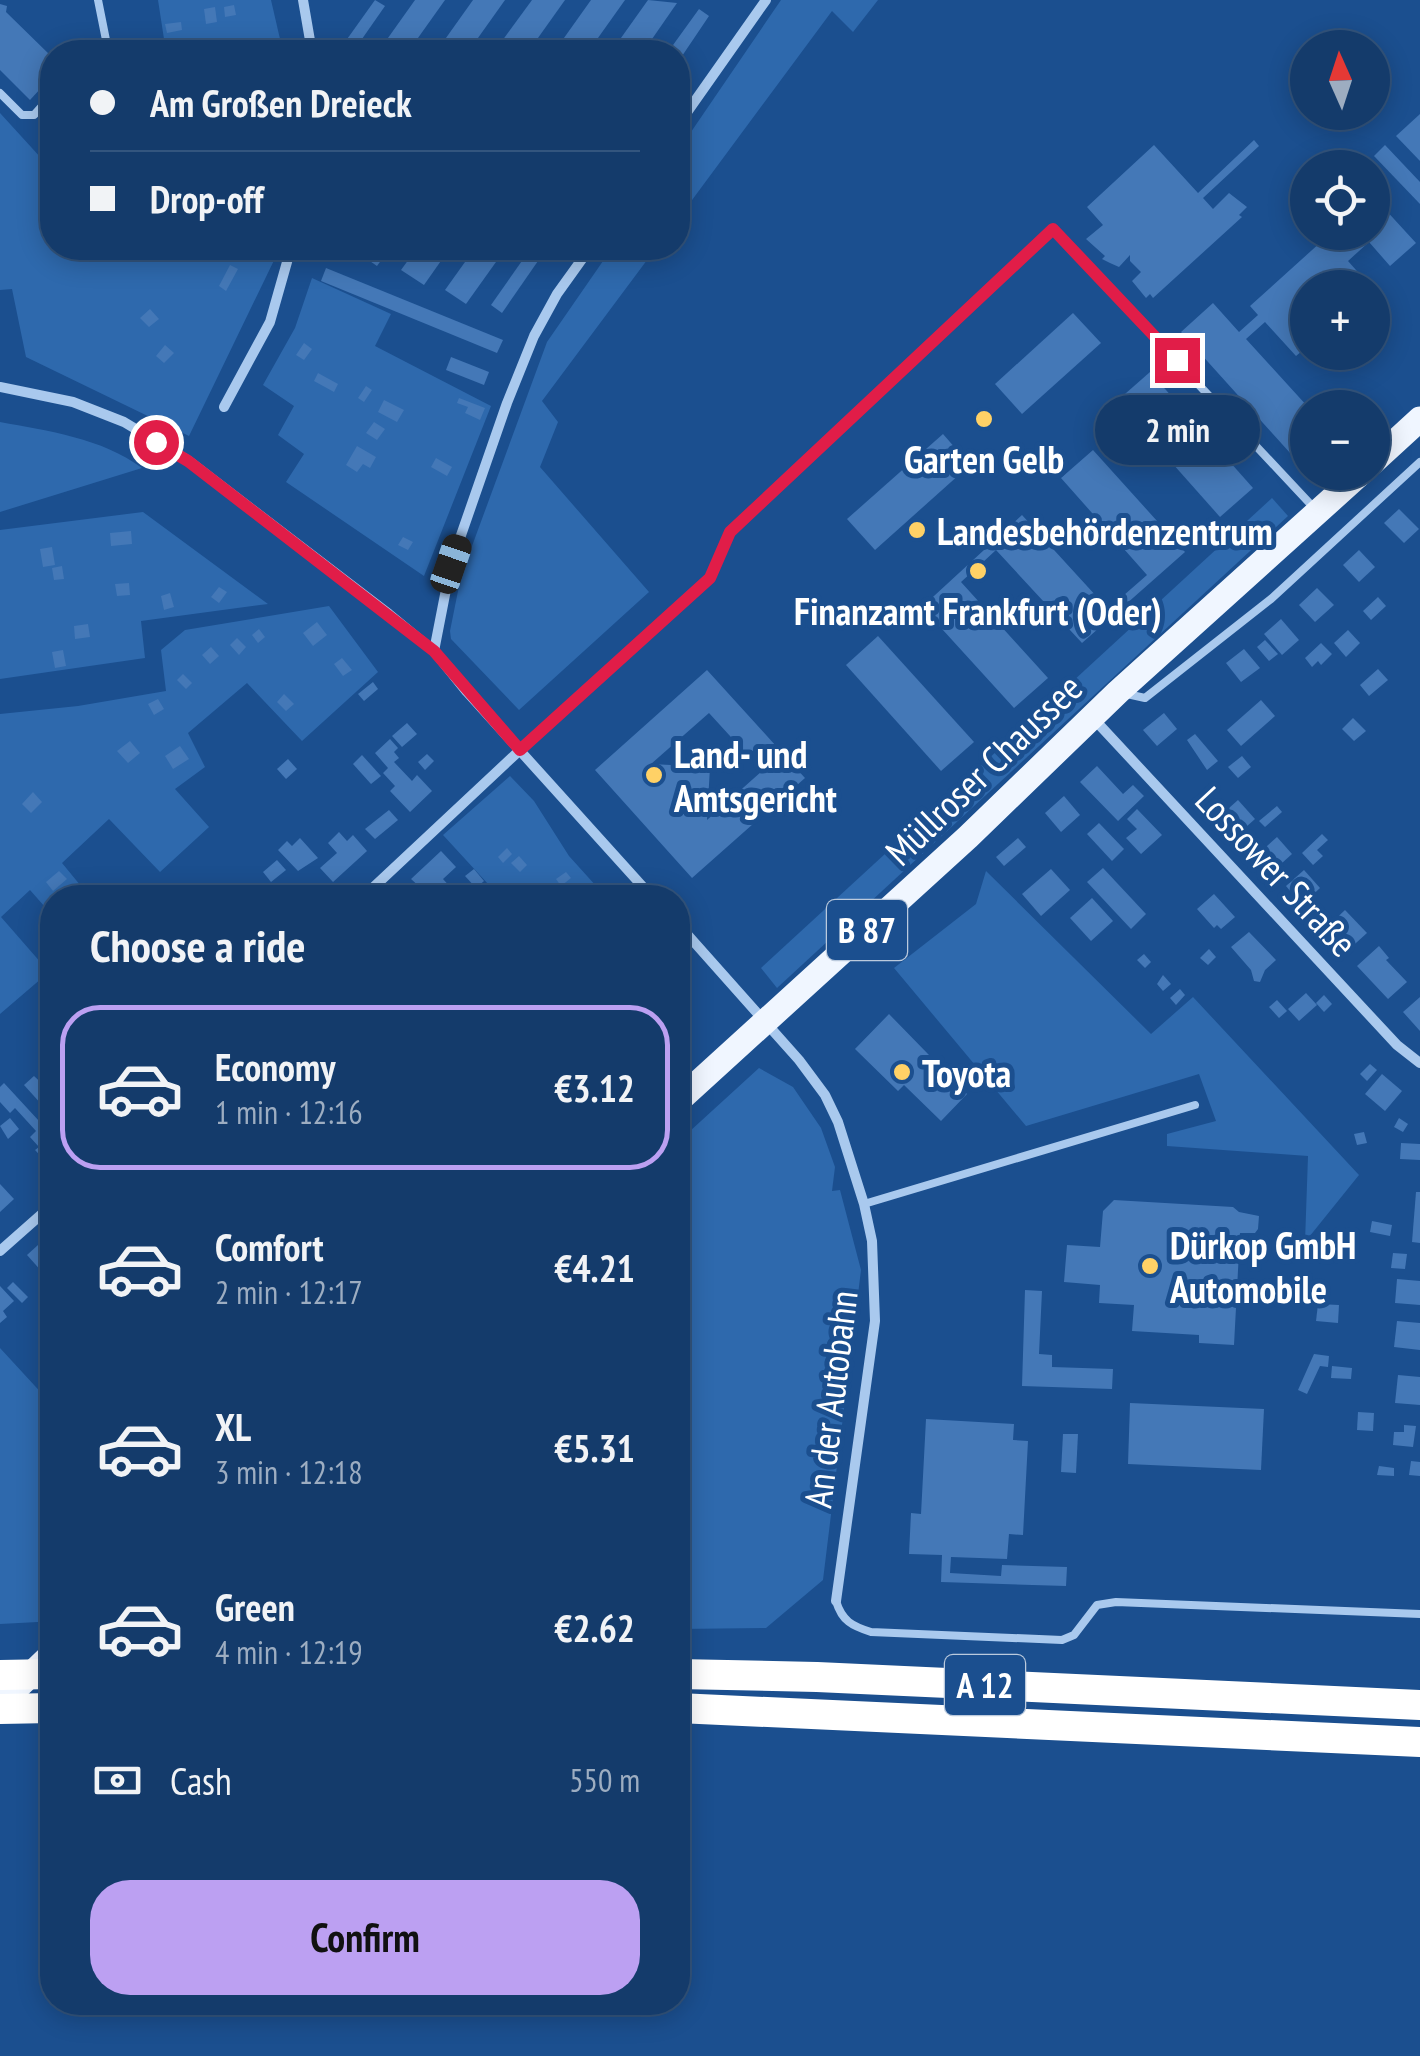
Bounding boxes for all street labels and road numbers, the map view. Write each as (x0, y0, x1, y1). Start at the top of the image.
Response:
street label: Müllroser Chaussee (874, 663, 1092, 875)
street label: Lossower Straße (1186, 776, 1368, 966)
road number: B 87 (827, 900, 907, 960)
street label: An der Autobahn (792, 1288, 868, 1510)
road number: A 12 (945, 1655, 1025, 1715)

